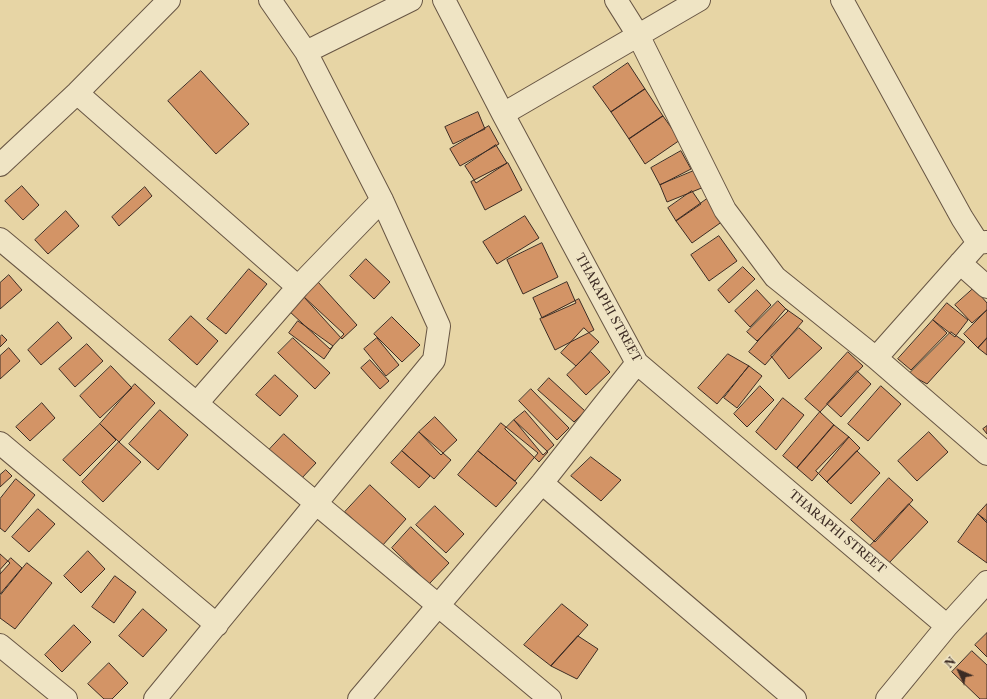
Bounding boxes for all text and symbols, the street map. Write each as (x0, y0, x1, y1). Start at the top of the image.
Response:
street label: THARAPHI STREET (572, 251, 644, 365)
street label: THARAPHI STREET (786, 487, 888, 577)
north arrow (939, 651, 979, 691)
text: N (942, 654, 959, 671)

